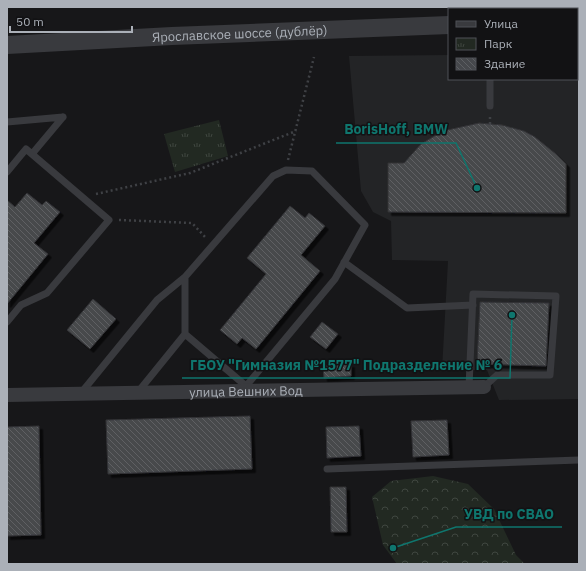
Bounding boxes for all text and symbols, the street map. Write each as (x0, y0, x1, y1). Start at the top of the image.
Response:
scale bar (10, 8, 132, 34)
legend (448, 8, 578, 80)
text: 50 m (16, 14, 44, 29)
text: Улица (484, 16, 518, 31)
street label: Ярославское шоссе (дублёр) (151, 22, 328, 46)
text: Парк (484, 36, 513, 51)
text: Здание (484, 56, 526, 71)
callout: BorisHoff, BMW (336, 117, 456, 143)
text: BorisHoff, BMW (344, 120, 448, 138)
callout: ГБОУ "Гимназия №1577" Подразделение № 6 (182, 352, 510, 378)
text: ГБОУ "Гимназия №1577" Подразделение № 6 (190, 356, 502, 374)
street label: улица Вешних Вод (189, 382, 303, 401)
callout: УВД по СВАО (456, 501, 562, 527)
text: УВД по СВАО (464, 505, 554, 523)

